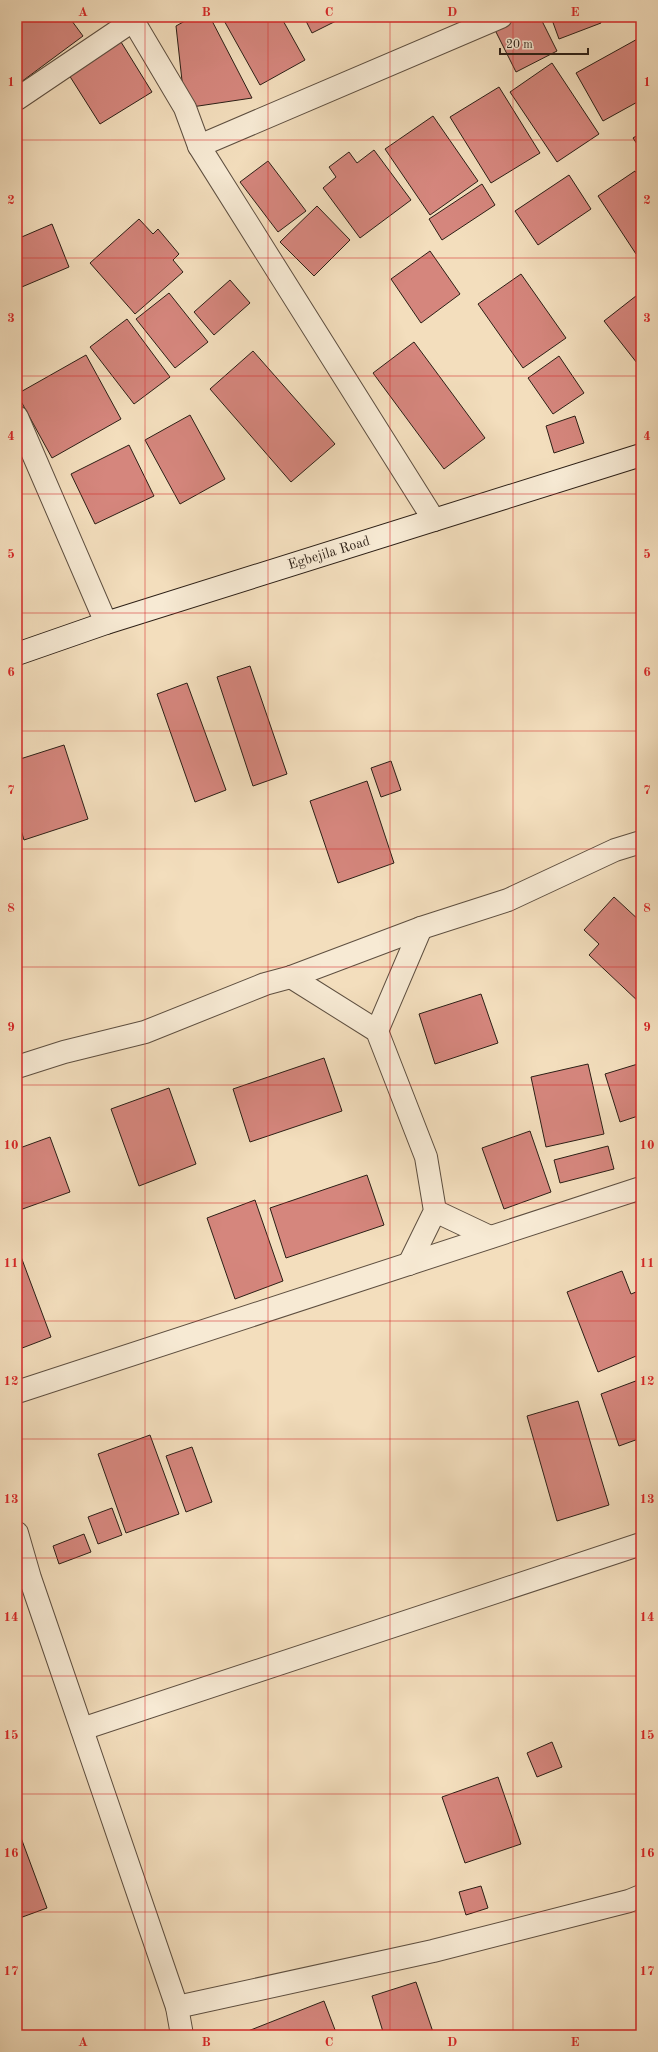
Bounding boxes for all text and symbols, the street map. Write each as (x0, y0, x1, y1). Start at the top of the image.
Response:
text: A (78, 6, 88, 19)
text: B (201, 6, 211, 19)
text: C (325, 6, 333, 19)
text: D (447, 6, 457, 19)
text: E (571, 6, 580, 19)
scale bar (500, 30, 588, 56)
text: 20 m (506, 39, 533, 51)
text: 1 (7, 76, 15, 89)
text: 1 (643, 76, 651, 89)
text: 2 (7, 194, 15, 207)
text: 2 (643, 194, 651, 207)
text: 3 (7, 312, 15, 325)
text: 3 (643, 312, 651, 325)
text: 4 (7, 430, 15, 443)
text: 4 (643, 430, 651, 443)
street label: Egbejila Road (286, 534, 372, 572)
text: 5 (7, 548, 15, 561)
text: 5 (643, 548, 651, 561)
text: 6 (7, 666, 15, 679)
text: 6 (643, 666, 651, 679)
text: 7 (7, 784, 15, 797)
text: 7 (643, 784, 651, 797)
text: 8 (7, 902, 15, 915)
text: 8 (643, 902, 651, 915)
text: 9 (7, 1021, 15, 1034)
text: 9 (643, 1021, 651, 1034)
text: 10 (3, 1139, 19, 1152)
text: 10 (639, 1139, 655, 1152)
text: 11 (3, 1257, 19, 1270)
text: 11 (639, 1257, 655, 1270)
text: 12 (3, 1375, 19, 1388)
text: 12 (639, 1375, 655, 1388)
text: 13 (3, 1493, 19, 1506)
text: 13 (639, 1493, 655, 1506)
text: 14 (3, 1611, 19, 1624)
text: 14 (639, 1611, 655, 1624)
text: 15 (3, 1729, 19, 1742)
text: 15 (639, 1729, 655, 1742)
text: 16 (3, 1847, 19, 1860)
text: 16 (639, 1847, 655, 1860)
text: 17 (3, 1965, 19, 1978)
text: 17 (639, 1965, 655, 1978)
text: A (78, 2036, 88, 2049)
text: B (201, 2036, 211, 2049)
text: C (325, 2036, 333, 2049)
text: D (447, 2036, 457, 2049)
text: E (571, 2036, 580, 2049)

